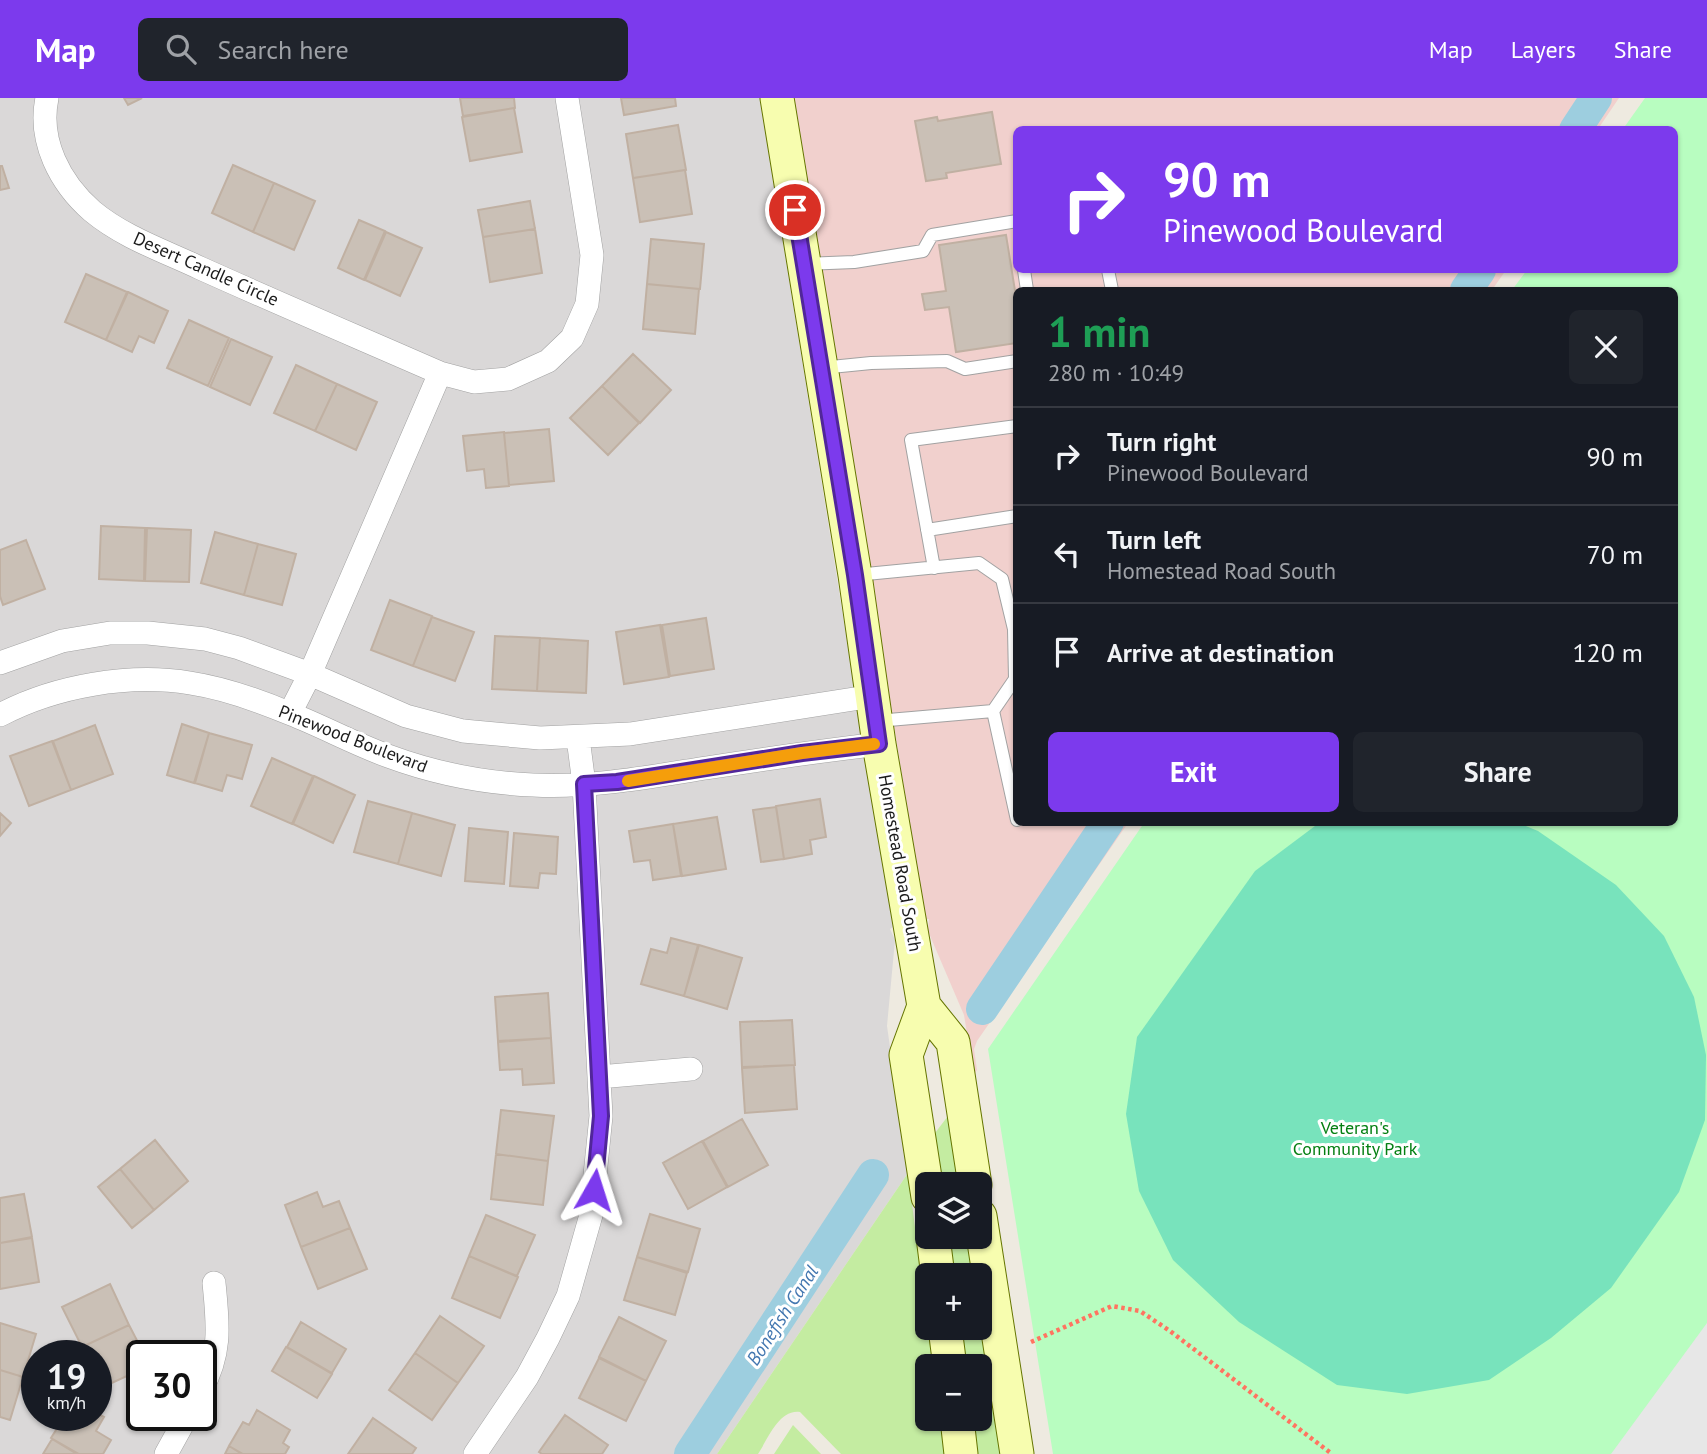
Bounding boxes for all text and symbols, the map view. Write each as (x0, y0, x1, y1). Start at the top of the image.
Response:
search box (138, 18, 628, 81)
text: Map (35, 28, 96, 71)
icon: search (162, 30, 200, 68)
text: Search here (218, 33, 349, 66)
text: Map (1429, 34, 1473, 65)
text: Layers (1511, 34, 1576, 65)
text: Share (1614, 34, 1672, 65)
text: 90 m (1163, 147, 1270, 211)
icon: right (1048, 154, 1139, 245)
pin (765, 180, 825, 240)
icon: arrive (776, 191, 814, 229)
text: Pinewood Boulevard (1163, 209, 1443, 251)
street label: Desert Candle Circle (130, 226, 282, 311)
text: 1 min (1048, 304, 1150, 359)
button: close (1569, 310, 1643, 384)
text: 280 m · 10:49 (1048, 358, 1184, 387)
text: Turn right (1107, 425, 1216, 458)
icon: right (1048, 437, 1086, 475)
text: 90 m (1587, 440, 1643, 473)
text: Pinewood Boulevard (1107, 458, 1309, 487)
text: Turn left (1107, 523, 1201, 556)
icon: left (1048, 535, 1086, 573)
text: 70 m (1587, 538, 1643, 571)
text: Homestead Road South (1107, 556, 1336, 585)
icon: arrive (1048, 633, 1086, 671)
text: Arrive at destination (1107, 636, 1334, 669)
text: 120 m (1572, 636, 1643, 669)
street label: Pinewood Boulevard (275, 700, 431, 778)
button: Exit (1048, 732, 1339, 812)
button: Share (1353, 732, 1643, 812)
street label: Homestead Road South (874, 773, 927, 953)
park label: Veteran's Community Park (1293, 1116, 1418, 1160)
position arrow (557, 1153, 631, 1227)
map controls (915, 1172, 992, 1431)
button: layers (915, 1172, 992, 1249)
water label: Bonefish Canal (741, 1261, 823, 1369)
button: + (915, 1263, 992, 1340)
speed limit sign: 30 (126, 1340, 217, 1431)
text: 19 (47, 1353, 86, 1399)
button: − (915, 1354, 992, 1431)
text: km/h (47, 1391, 86, 1414)

